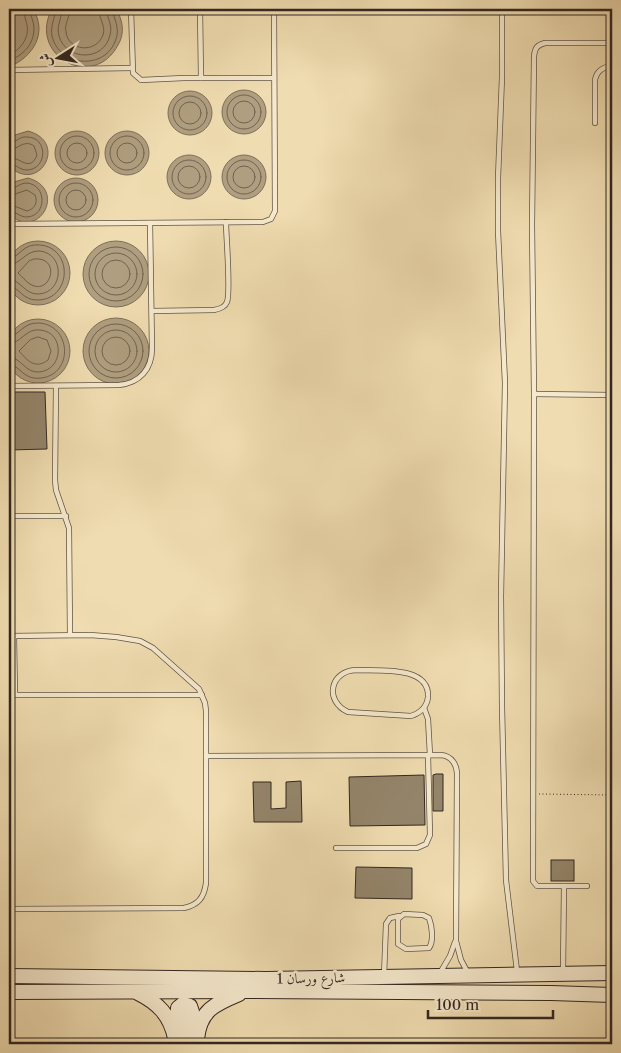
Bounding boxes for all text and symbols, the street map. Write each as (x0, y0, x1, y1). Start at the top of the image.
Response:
north arrow (32, 32, 82, 82)
text: ش (35, 52, 55, 69)
street label: شارع ورسان 1 (277, 968, 345, 991)
scale bar (428, 988, 554, 1020)
text: 100 m (436, 995, 479, 1014)

